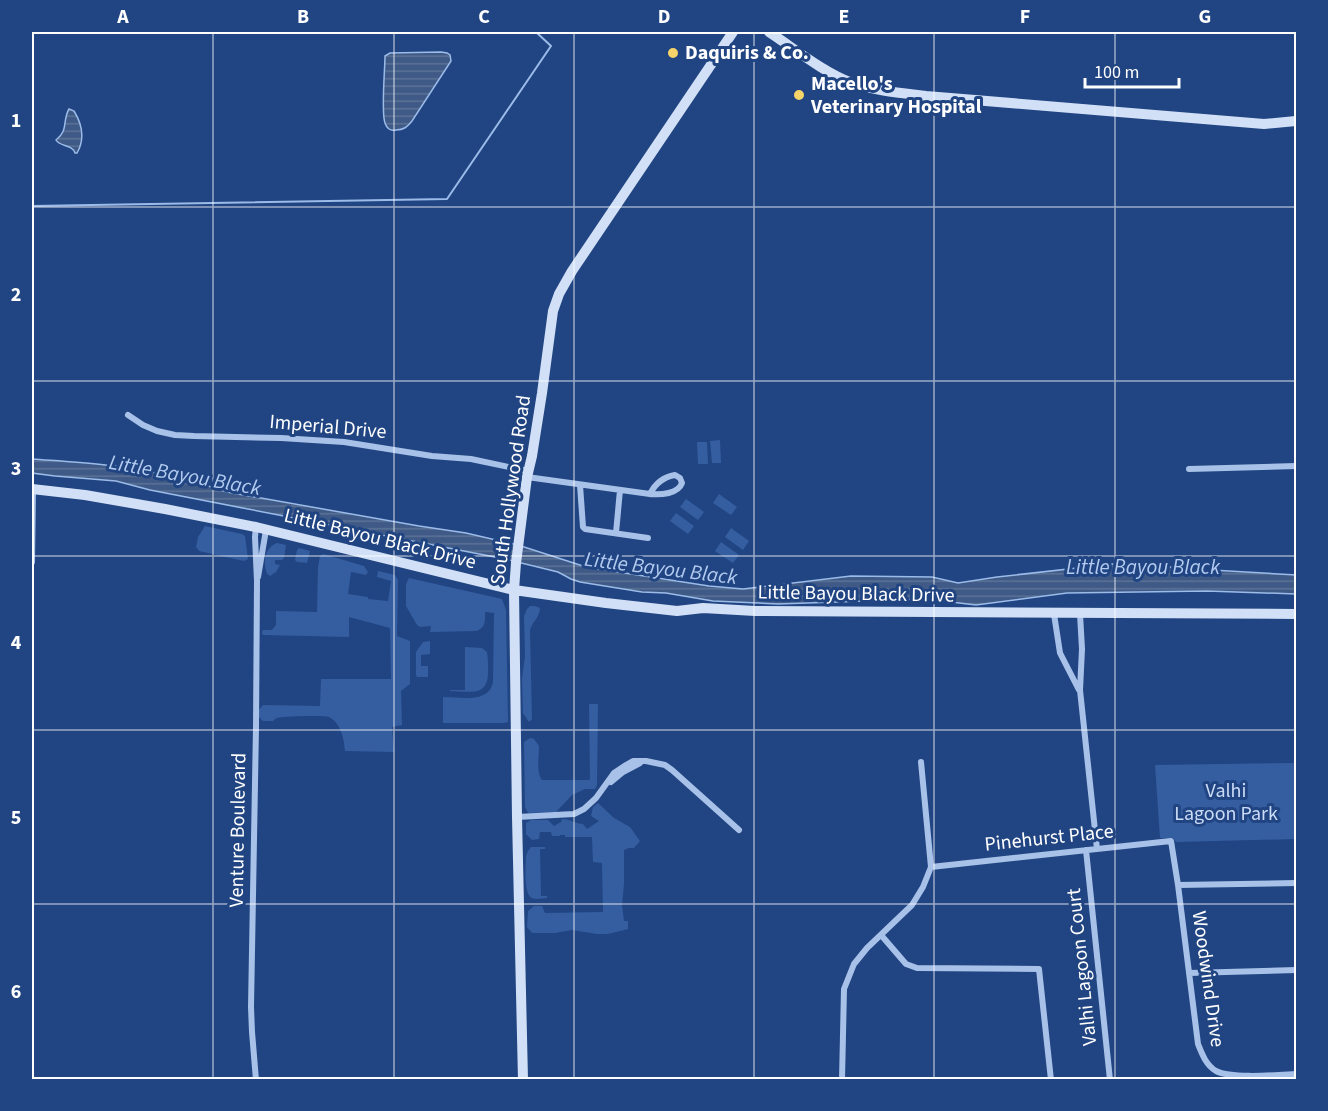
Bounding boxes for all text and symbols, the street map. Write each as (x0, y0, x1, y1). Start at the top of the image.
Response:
text: A (116, 3, 129, 31)
text: B (297, 3, 309, 31)
text: C (478, 3, 490, 31)
text: D (658, 3, 670, 31)
text: E (839, 3, 849, 31)
text: F (1020, 3, 1030, 31)
text: G (1199, 3, 1211, 31)
place label: Daquiris & Co. (685, 39, 809, 67)
marker: Daquiris & Co. (666, 46, 680, 60)
scale bar (1085, 51, 1180, 89)
text: 100 m (1094, 60, 1139, 85)
place label: Macello's Veterinary Hospital (810, 70, 982, 121)
marker: Macello's Veterinary Hospital (792, 88, 806, 102)
text: 1 (11, 107, 21, 135)
text: 2 (11, 281, 21, 309)
street label: South Hollywood Road (484, 393, 538, 587)
street label: Imperial Drive (268, 408, 388, 446)
water label: Little Bayou Black (107, 447, 264, 503)
text: 3 (11, 455, 21, 483)
street label: Little Bayou Black Drive (281, 502, 479, 576)
water label: Little Bayou Black (583, 544, 740, 592)
water label: Little Bayou Black (1066, 552, 1221, 582)
street label: Little Bayou Black Drive (757, 578, 955, 610)
text: 4 (11, 629, 22, 657)
street label: Venture Boulevard (223, 752, 253, 908)
park label: Valhi Lagoon Park (1174, 777, 1278, 828)
text: 5 (11, 804, 21, 832)
street label: Pinehurst Place (983, 817, 1115, 859)
street label: Valhi Lagoon Court (1060, 887, 1104, 1047)
street label: Woodwind Drive (1185, 909, 1231, 1049)
text: 6 (11, 978, 21, 1006)

